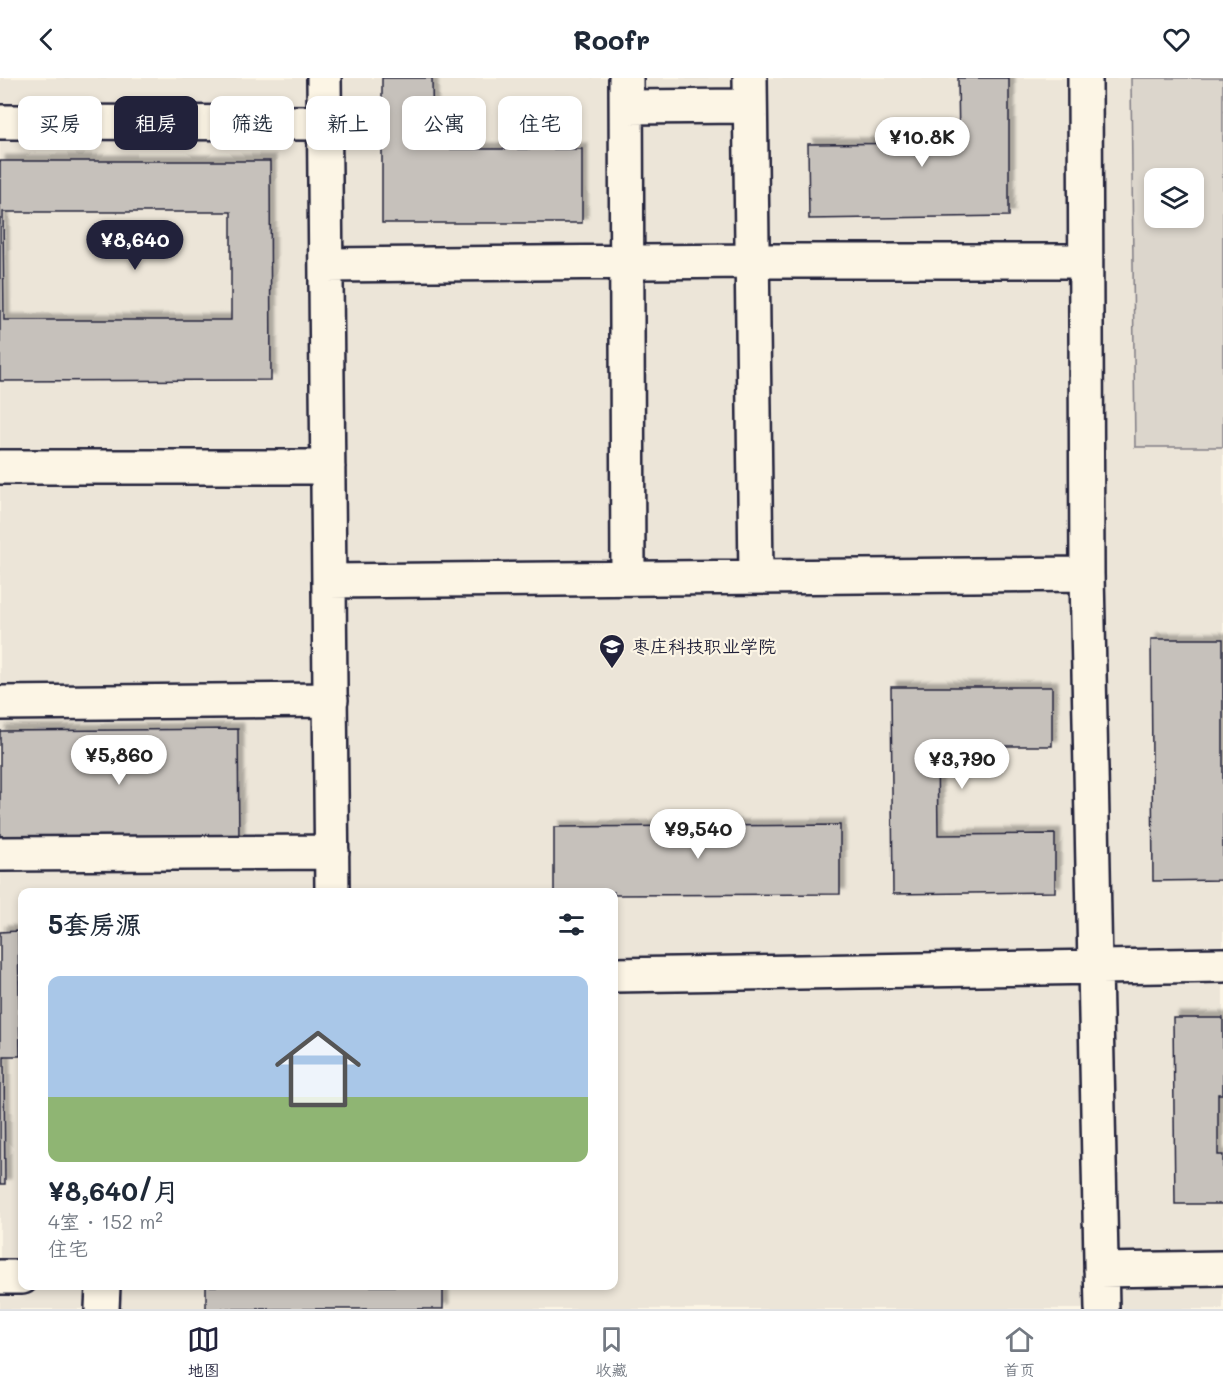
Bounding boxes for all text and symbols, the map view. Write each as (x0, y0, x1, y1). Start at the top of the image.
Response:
text: Roofr (573, 22, 650, 57)
icon: back (30, 23, 63, 56)
icon: heart (1160, 23, 1193, 56)
chip: 买房 (18, 96, 102, 150)
chip: 租房 (114, 96, 198, 150)
chip: 筛选 (210, 96, 294, 150)
chip: 新上 (306, 96, 390, 150)
chip: 公寓 (402, 96, 486, 150)
chip: 住宅 (498, 96, 582, 150)
pin: ¥10.8K (873, 117, 971, 168)
text: ¥10.8K (889, 123, 955, 149)
map controls (1144, 168, 1204, 228)
button: layers (1144, 168, 1204, 228)
pin: ¥8,640 (86, 220, 184, 271)
text: ¥8,640 (100, 226, 170, 252)
school or university icon: 枣庄科技职业学院 (597, 632, 627, 670)
place label: 枣庄科技职业学院 (632, 634, 776, 658)
pin: ¥5,860 (70, 735, 168, 786)
pin: ¥3,790 (913, 739, 1011, 790)
text: ¥5,860 (85, 741, 153, 767)
text: ¥3,790 (928, 745, 996, 771)
pin: ¥9,540 (649, 809, 747, 860)
text: ¥9,540 (664, 815, 732, 841)
text: 5套房源 (48, 907, 141, 941)
icon: filters (555, 908, 588, 941)
icon: home (264, 1015, 372, 1123)
text: ¥8,640/月 (48, 1174, 179, 1208)
text: 4室 · 152 m² (48, 1208, 163, 1234)
text: 住宅 (48, 1235, 88, 1261)
tab: 地图 (187, 1323, 220, 1381)
tab: 收藏 (595, 1323, 628, 1381)
tab: 首页 (1003, 1323, 1036, 1381)

